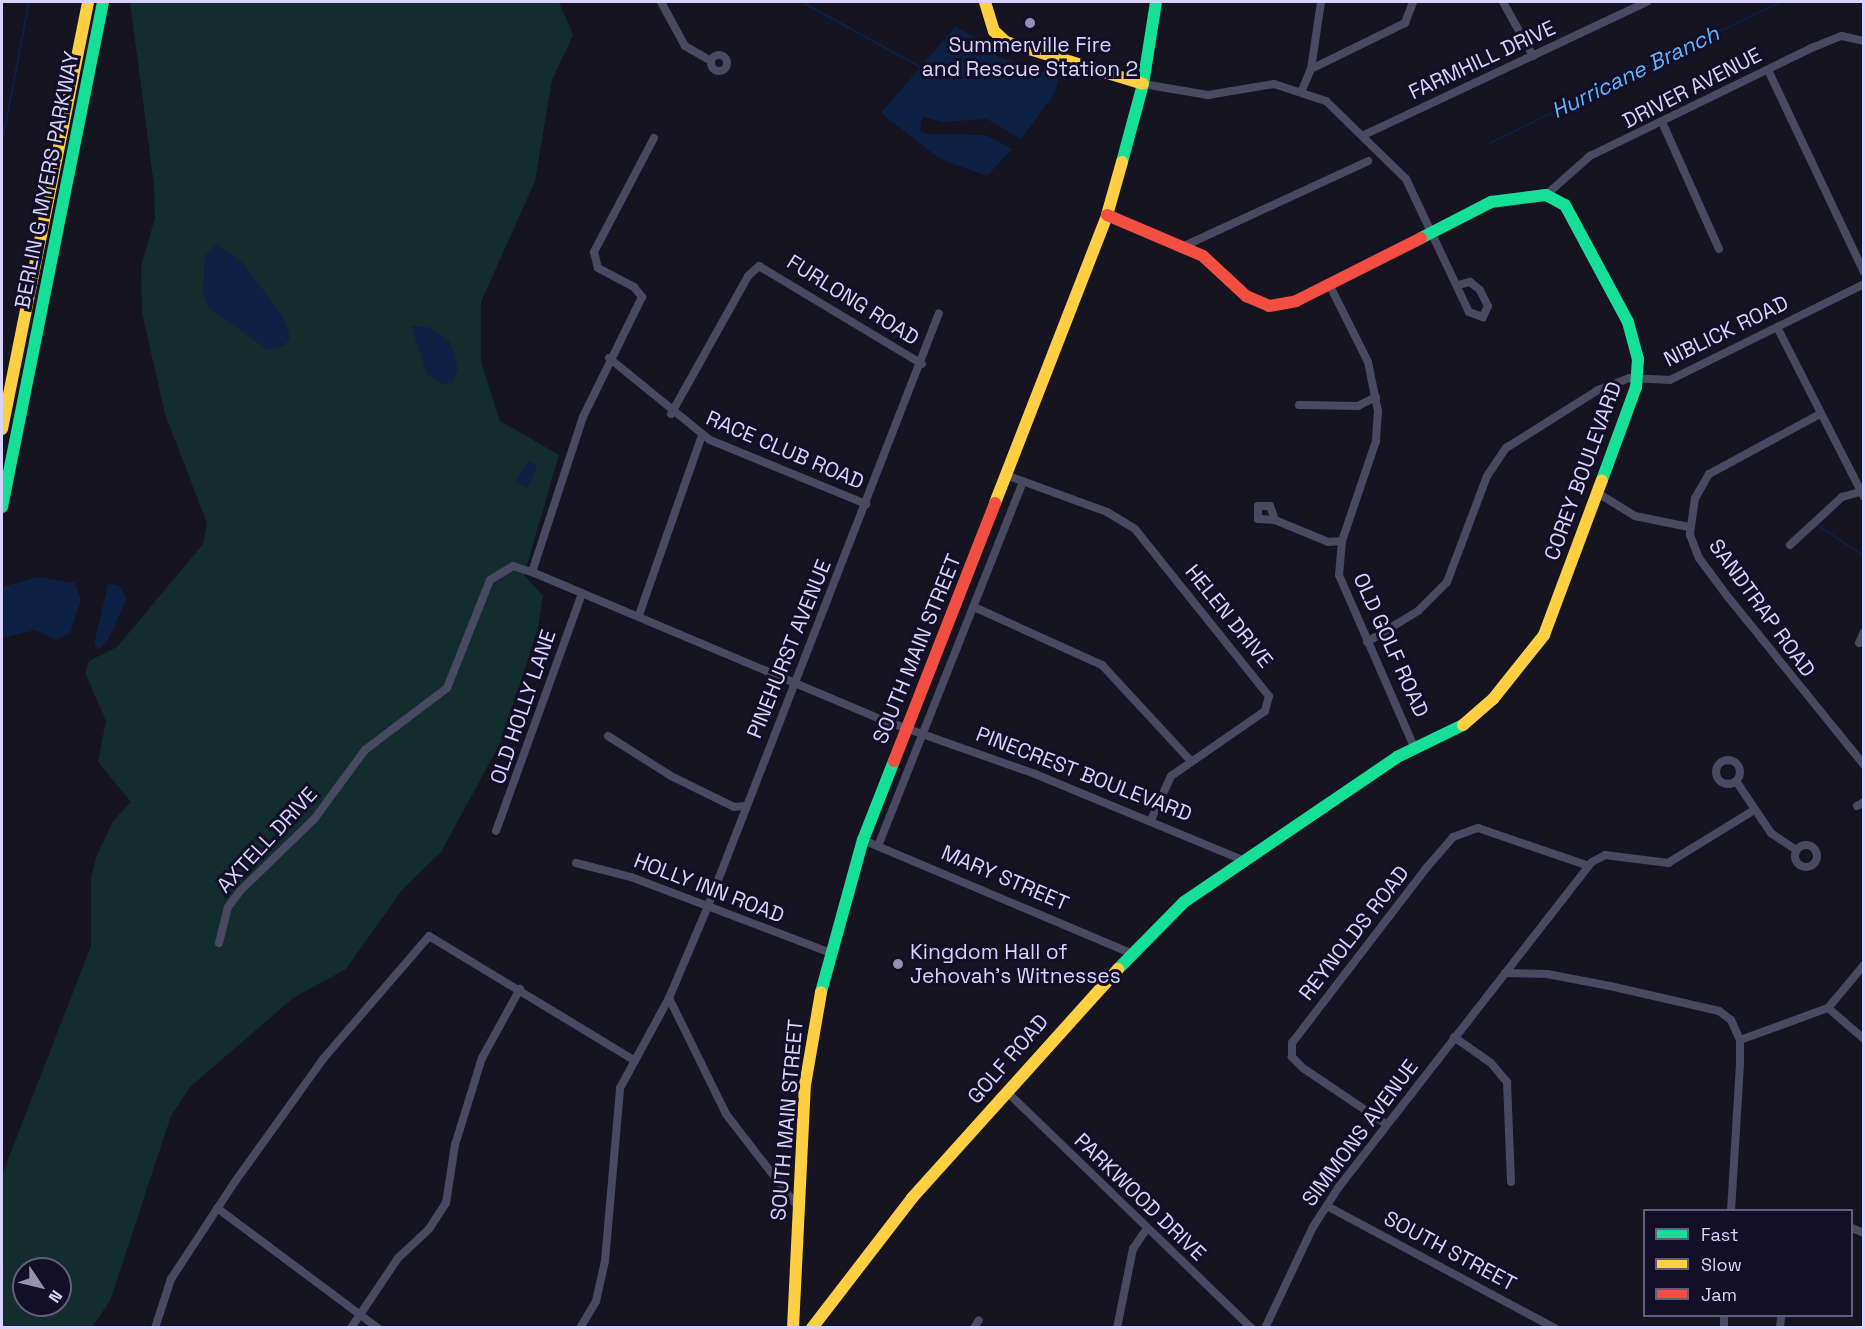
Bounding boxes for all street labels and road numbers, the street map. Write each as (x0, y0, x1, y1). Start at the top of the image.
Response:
street label: FARMHILL DRIVE (1404, 15, 1560, 105)
street label: DRIVER AVENUE (1618, 42, 1766, 134)
street label: BERLIN G MYERS PARKWAY (10, 49, 84, 311)
street label: FURLONG ROAD (782, 249, 924, 351)
street label: NIBLICK ROAD (1660, 290, 1792, 372)
street label: COREY BOULEVARD (1539, 378, 1627, 564)
street label: RACE CLUB ROAD (702, 405, 868, 495)
street label: SANDTRAP ROAD (1704, 534, 1820, 682)
street label: SOUTH MAIN STREET (867, 551, 967, 747)
street label: PINEHURST AVENUE (742, 556, 836, 742)
street label: HELEN DRIVE (1180, 559, 1278, 673)
street label: OLD GOLF ROAD (1348, 569, 1434, 721)
street label: OLD HOLLY LANE (485, 626, 561, 788)
street label: PINECREST BOULEVARD (972, 721, 1196, 827)
street label: AXTELL DRIVE (211, 782, 323, 898)
street label: MARY STREET (937, 840, 1073, 916)
street label: HOLLY INN ROAD (630, 848, 788, 928)
street label: REYNOLDS ROAD (1294, 861, 1414, 1005)
street label: GOLF ROAD (962, 1009, 1054, 1109)
street label: SOUTH MAIN STREET (766, 1018, 808, 1222)
street label: SIMMONS AVENUE (1297, 1055, 1423, 1211)
street label: PARKWOOD DRIVE (1069, 1128, 1211, 1266)
street label: SOUTH STREET (1380, 1206, 1520, 1296)

